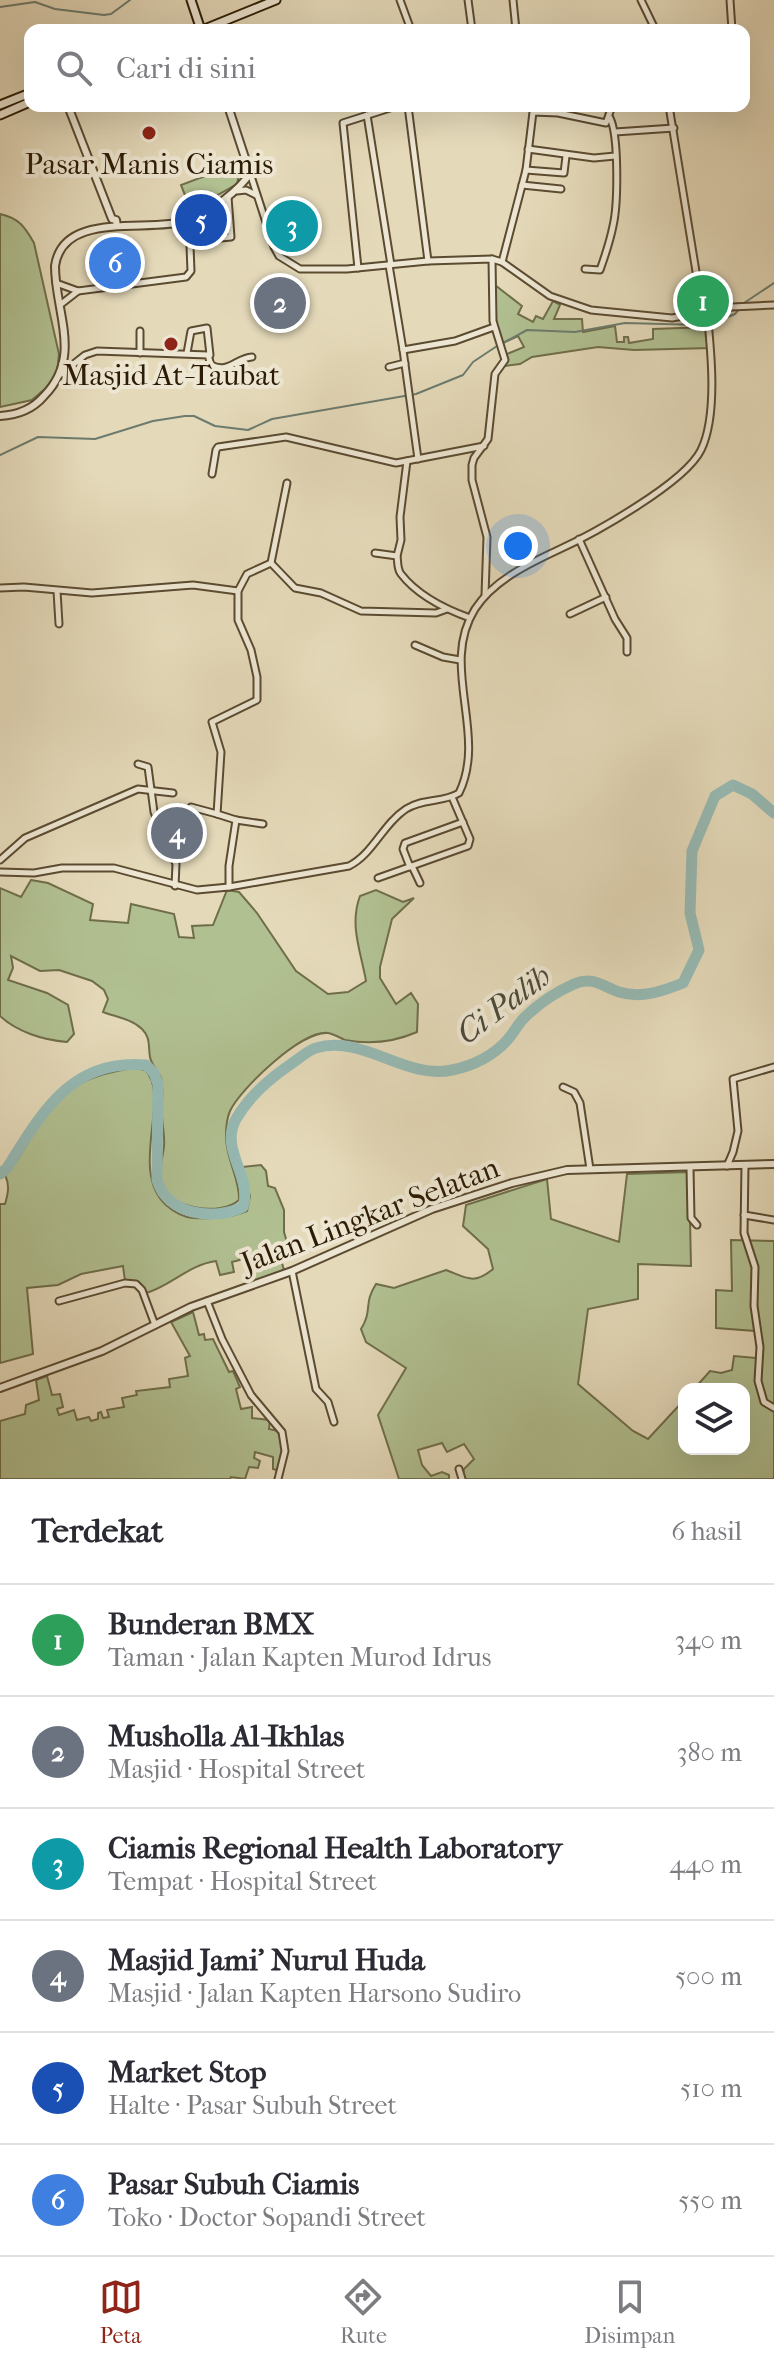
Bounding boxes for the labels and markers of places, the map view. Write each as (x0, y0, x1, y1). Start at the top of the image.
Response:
marker: Pasar Manis Ciamis (140, 124, 158, 142)
place label: Pasar Manis Ciamis (25, 147, 273, 182)
pin: 5 (175, 190, 227, 250)
pin: 3 (266, 196, 318, 256)
pin: 6 (89, 233, 141, 293)
pin: 1 (677, 271, 729, 331)
pin: 2 (254, 273, 306, 333)
marker: Masjid At-Taubat (162, 335, 180, 353)
place label: Masjid At-Taubat (62, 358, 280, 393)
pin: 4 (151, 803, 203, 863)

